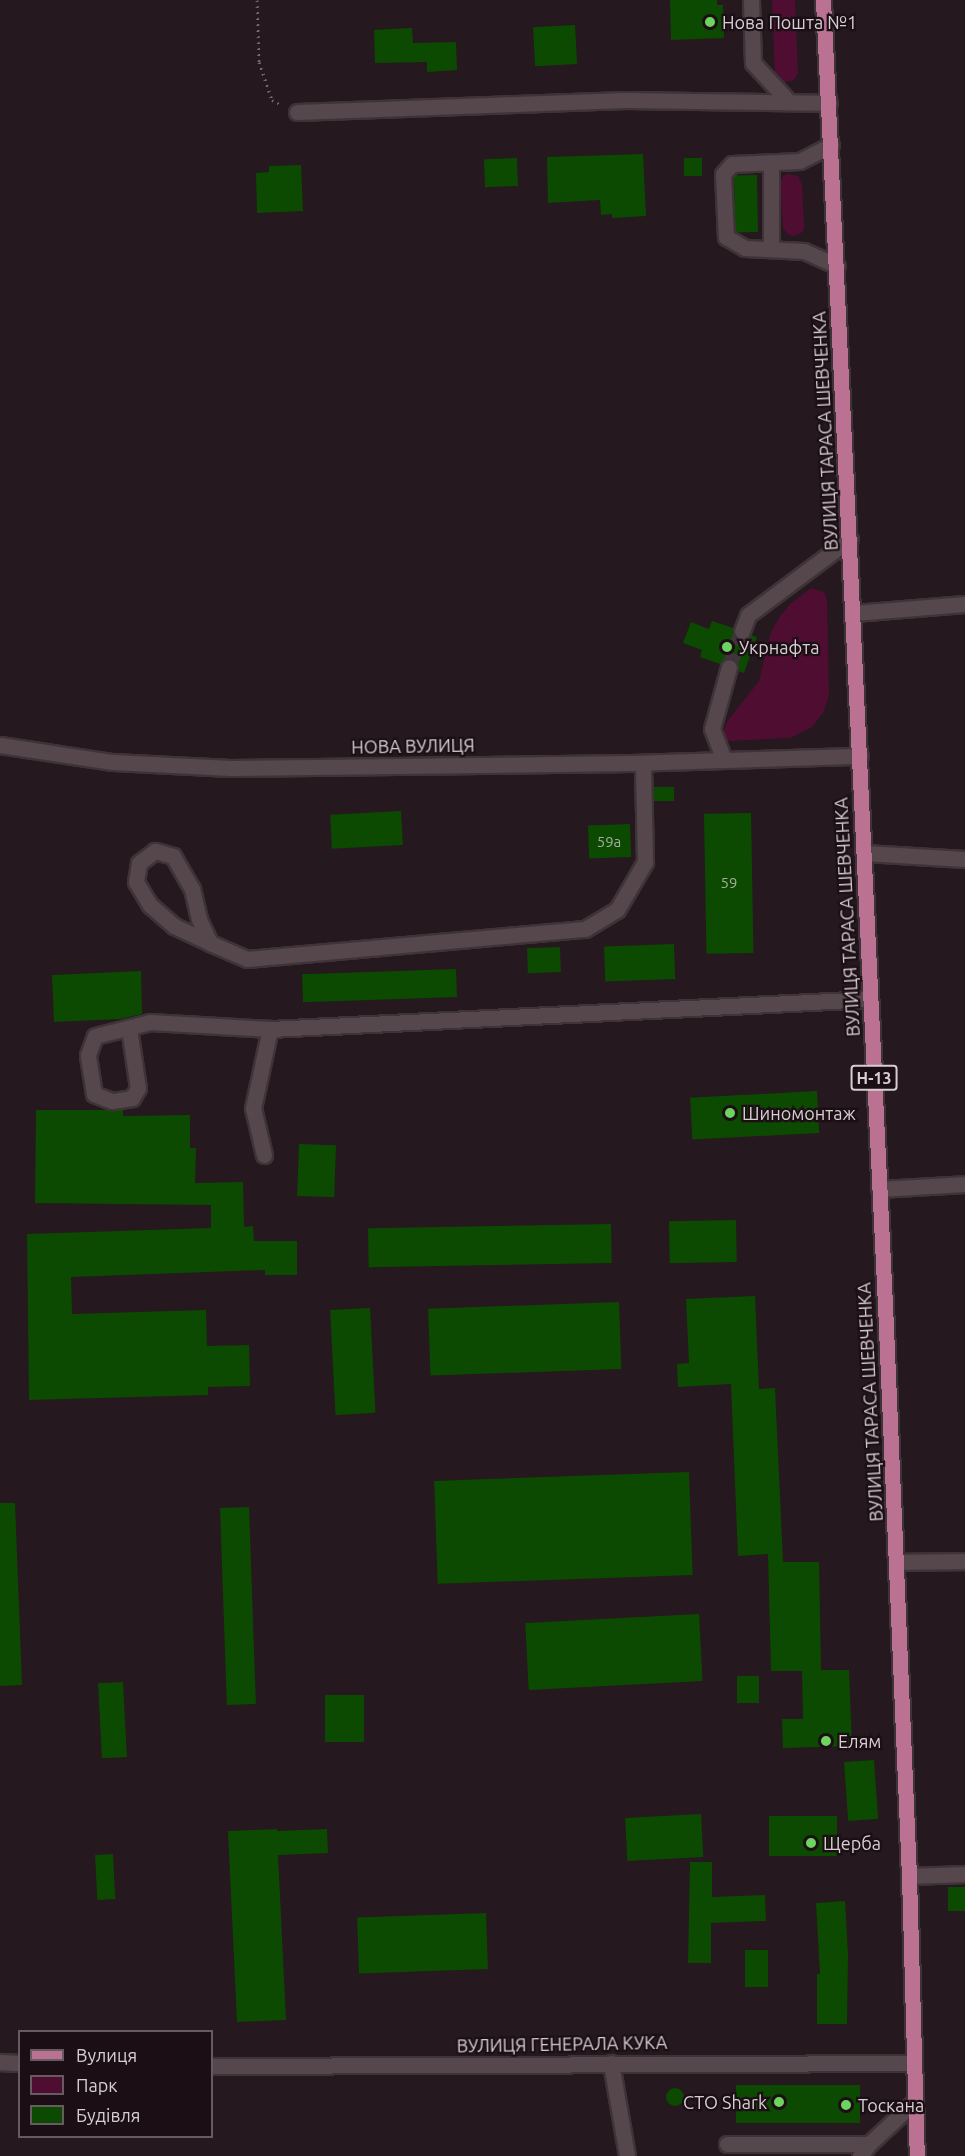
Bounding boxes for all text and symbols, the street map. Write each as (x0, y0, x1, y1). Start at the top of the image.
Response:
place label: Нова Пошта №1 (722, 11, 857, 33)
marker: Нова Пошта №1 (703, 15, 717, 29)
street label: ВУЛИЦЯ ТАРАСА ШЕВЧЕНКА (808, 311, 842, 551)
place label: Укрнафта (739, 636, 819, 658)
marker: Укрнафта (720, 640, 734, 654)
street label: НОВА ВУЛИЦЯ (351, 734, 475, 758)
street label: ВУЛИЦЯ ТАРАСА ШЕВЧЕНКА (830, 797, 864, 1037)
house number: 59а (597, 833, 621, 851)
house number: 59 (721, 874, 737, 892)
road number: Н-13 (850, 1065, 898, 1091)
place label: Шиномонтаж (742, 1102, 856, 1124)
marker: Шиномонтаж (723, 1106, 737, 1120)
street label: ВУЛИЦЯ ТАРАСА ШЕВЧЕНКА (853, 1282, 887, 1522)
place label: Елям (838, 1730, 881, 1752)
marker: Елям (819, 1734, 833, 1748)
place label: Щерба (823, 1832, 881, 1854)
marker: Щерба (804, 1836, 818, 1850)
legend (18, 2030, 213, 2138)
street label: ВУЛИЦЯ ГЕНЕРАЛА КУКА (457, 2031, 667, 2057)
text: Вулиця (76, 2045, 137, 2065)
text: Парк (76, 2075, 117, 2095)
place label: СТО Shark (683, 2091, 767, 2113)
place label: Тоскана (858, 2094, 924, 2116)
marker: СТО Shark (772, 2095, 786, 2109)
marker: Тоскана (839, 2098, 853, 2112)
text: Будівля (76, 2105, 141, 2125)

